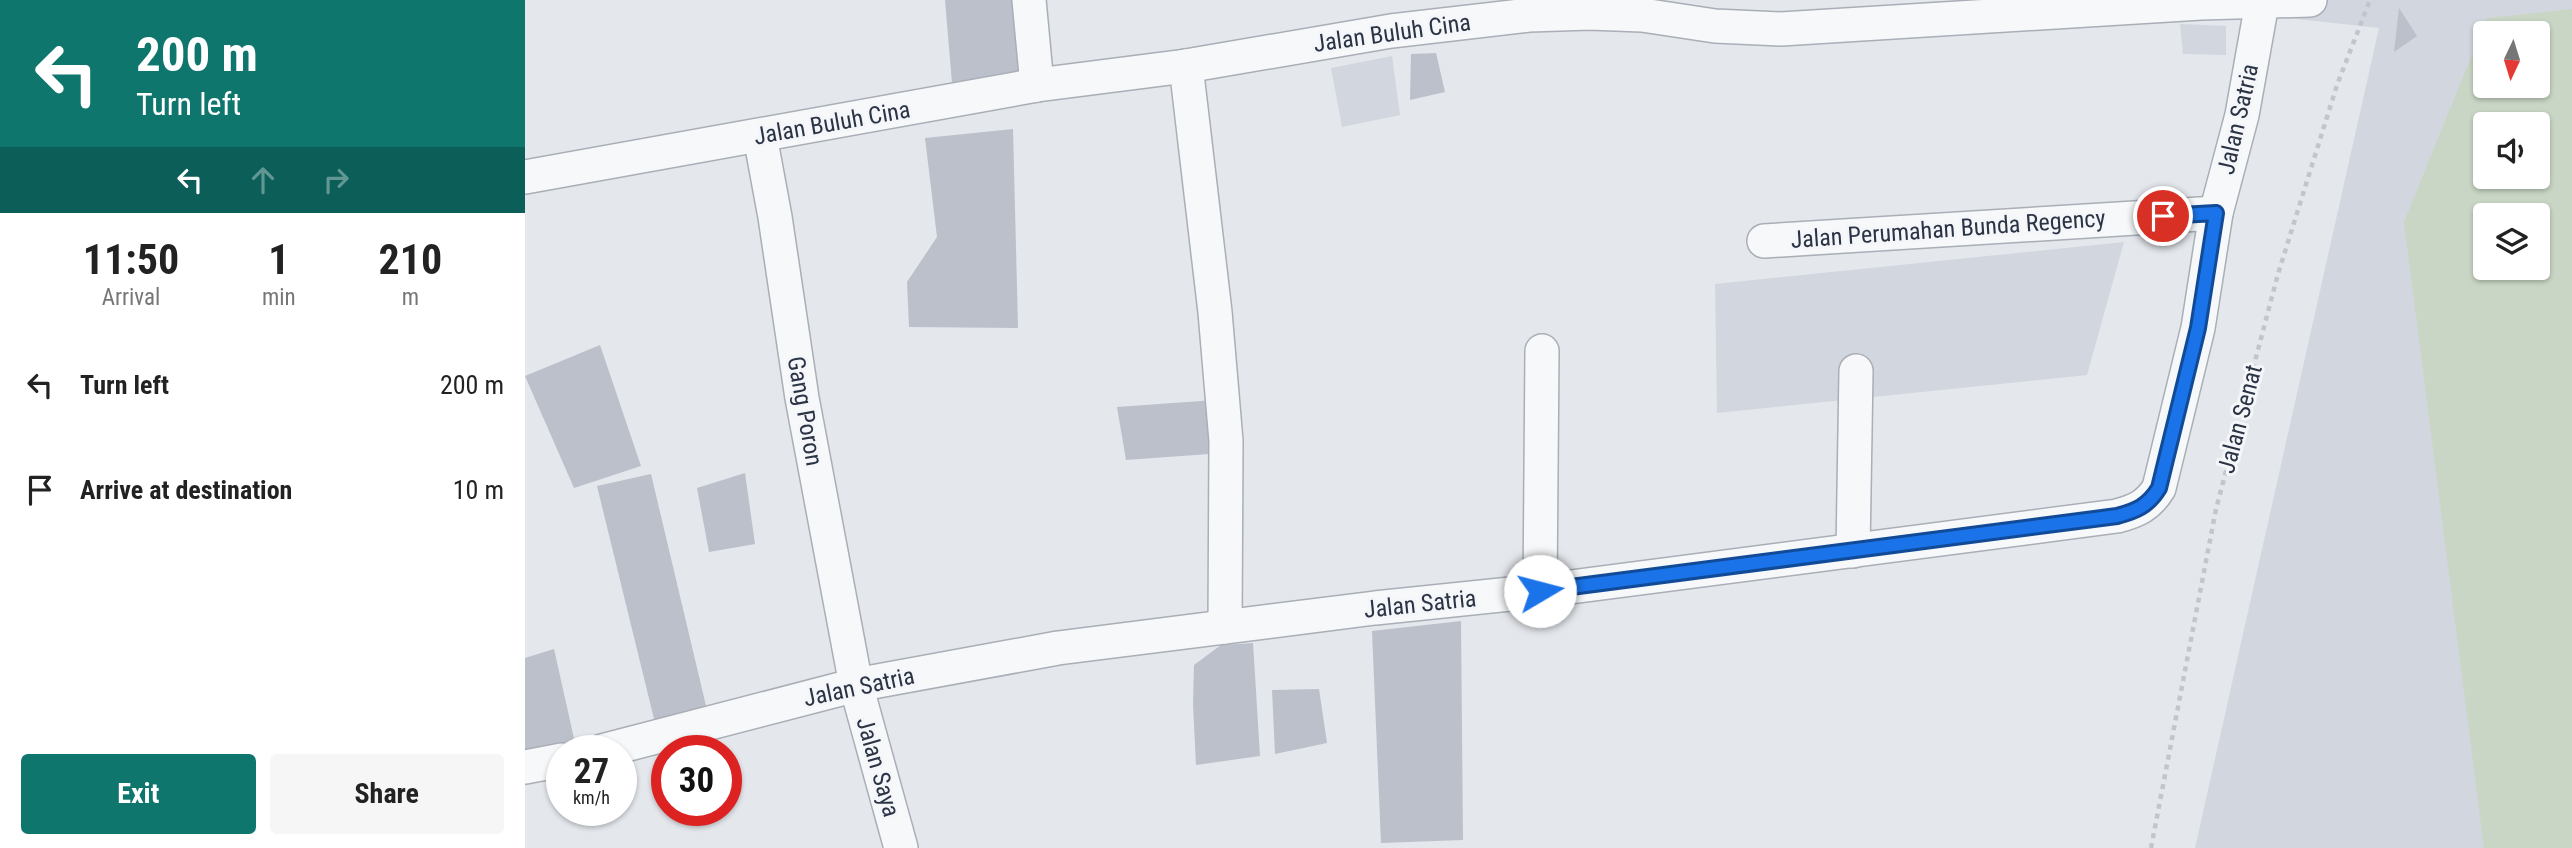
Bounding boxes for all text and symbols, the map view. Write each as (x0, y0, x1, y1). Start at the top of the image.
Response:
street label: Jalan Buluh Cina (1312, 8, 1472, 58)
north arrow (2473, 21, 2550, 98)
map controls (2473, 21, 2550, 280)
text: 200 m (136, 26, 258, 83)
icon: left (21, 28, 112, 119)
street label: Jalan Satria (2212, 61, 2264, 177)
text: Turn left (136, 85, 241, 123)
street label: Jalan Buluh Cina (752, 95, 912, 151)
button: sound (2473, 112, 2550, 189)
icon: left (171, 161, 209, 199)
icon: ahead (244, 161, 282, 199)
icon: right (317, 161, 355, 199)
pin (2133, 186, 2193, 246)
icon: arrive (2144, 197, 2182, 235)
button: layers (2473, 203, 2550, 280)
street label: Jalan Perumahan Bunda Regency (1790, 204, 2106, 254)
text: 11:50 (83, 235, 179, 284)
text: 1 (268, 235, 289, 284)
text: 210 (378, 235, 442, 284)
text: Arrival (102, 284, 160, 311)
text: min (262, 284, 296, 311)
text: m (402, 284, 419, 311)
street label: Gang Poron (782, 354, 828, 468)
street label: Jalan Senat (2212, 362, 2268, 476)
icon: left (21, 366, 59, 404)
text: Turn left (80, 370, 169, 400)
text: 200 m (440, 370, 504, 400)
icon: arrive (21, 471, 59, 509)
text: Arrive at destination (80, 475, 292, 505)
text: 10 m (453, 475, 504, 505)
position arrow (1503, 554, 1577, 628)
street label: Jalan Satria (1363, 584, 1477, 624)
street label: Jalan Satria (801, 662, 917, 712)
street label: Jalan Saya (850, 714, 906, 820)
speed limit sign: 30 (651, 735, 742, 826)
text: 27 (574, 751, 609, 792)
button: Exit (21, 754, 256, 834)
button: Share (270, 754, 504, 834)
text: km/h (573, 787, 610, 808)

